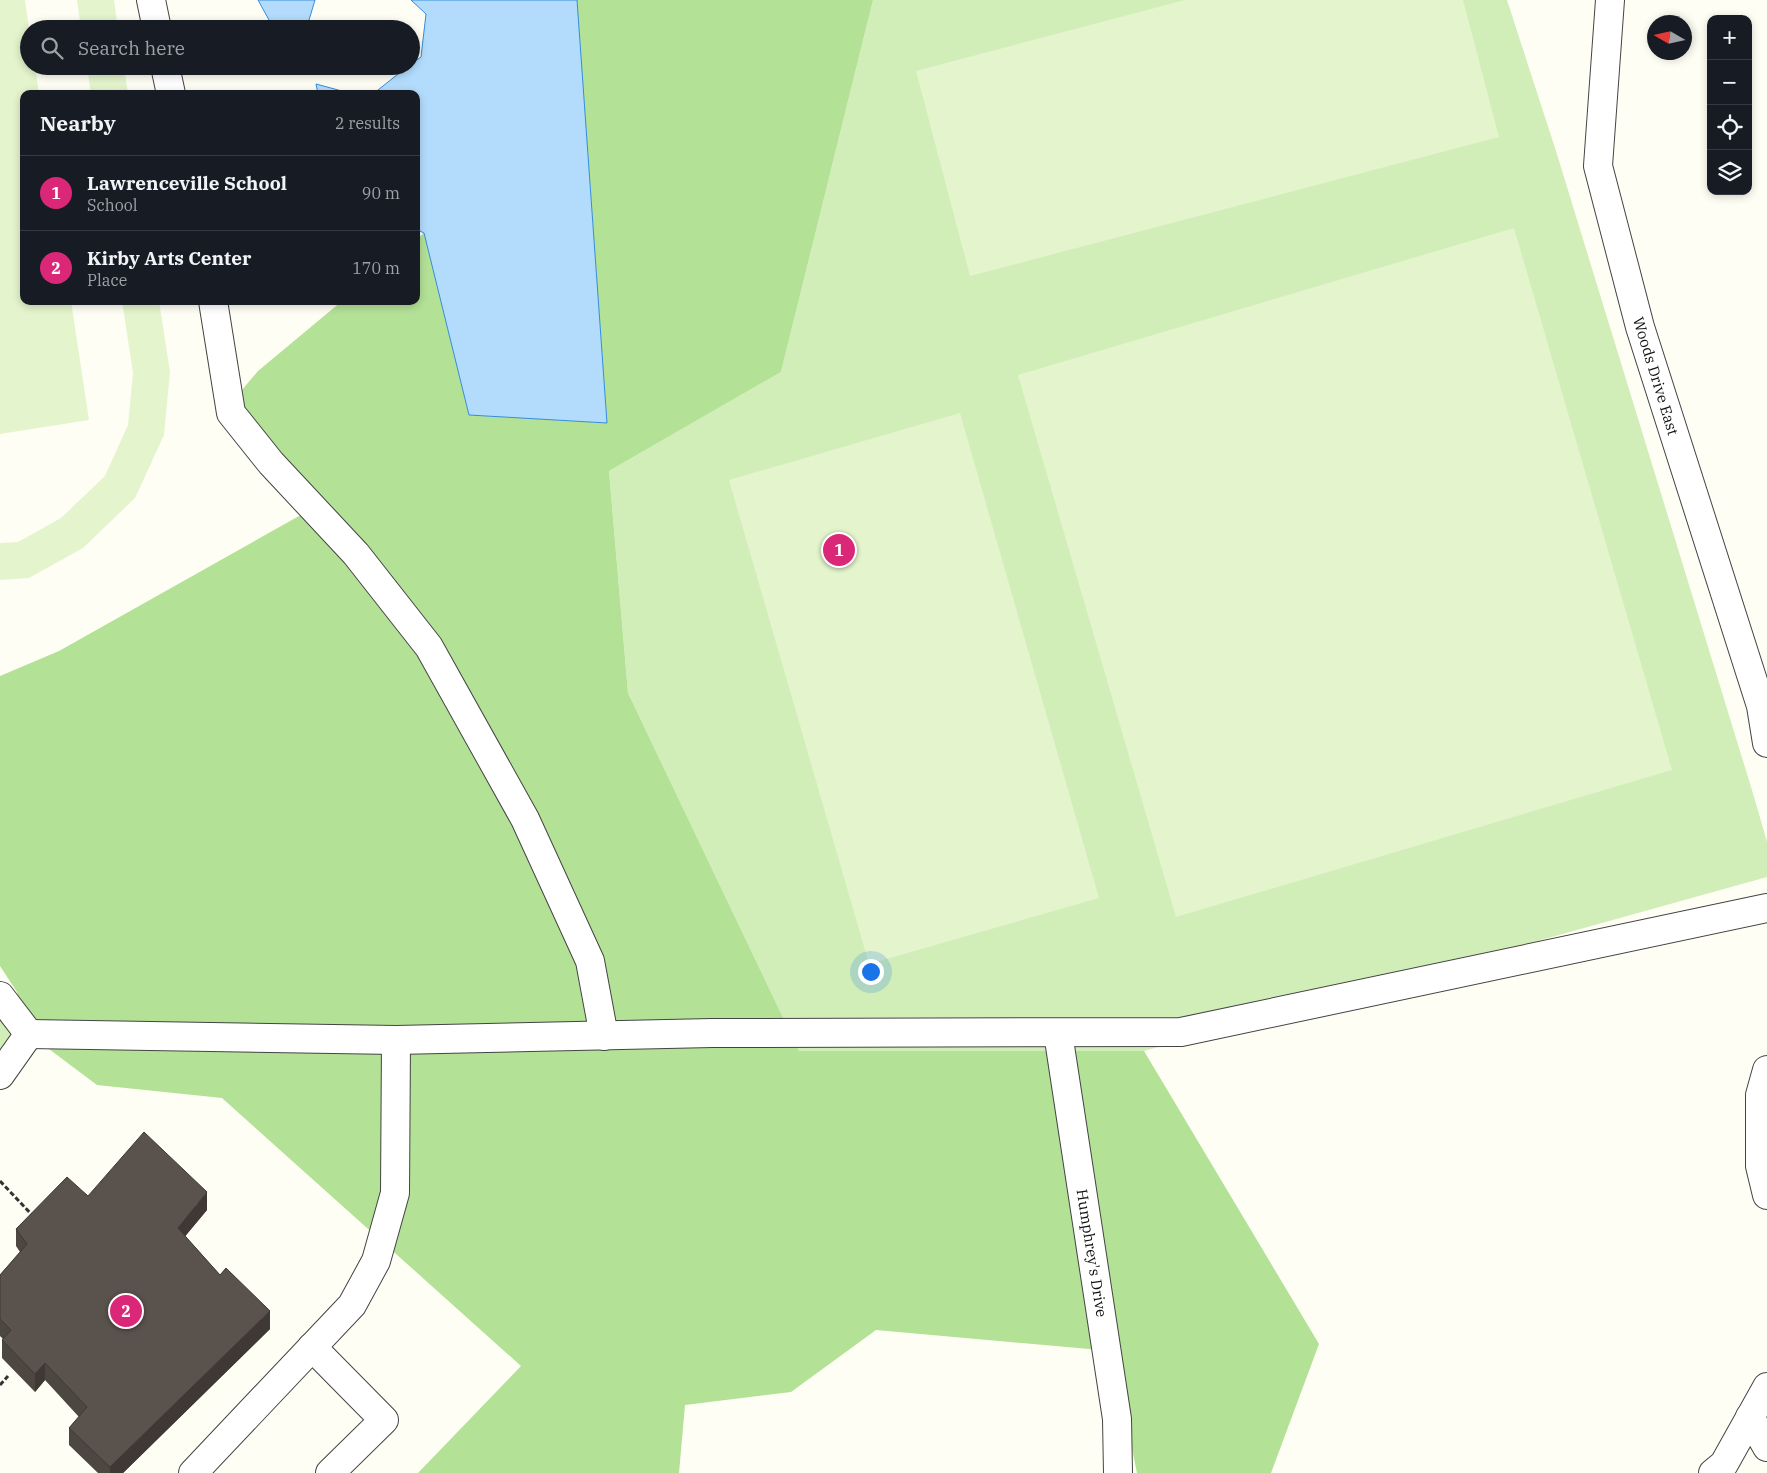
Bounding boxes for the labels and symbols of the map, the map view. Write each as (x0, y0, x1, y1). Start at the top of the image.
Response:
north arrow (1647, 15, 1692, 60)
street label: Woods Drive East (1629, 315, 1683, 437)
pin: 1 (823, 531, 855, 569)
your location (858, 959, 884, 985)
street label: Humphrey's Drive (1073, 1188, 1111, 1318)
pin: 2 (110, 1292, 142, 1330)

